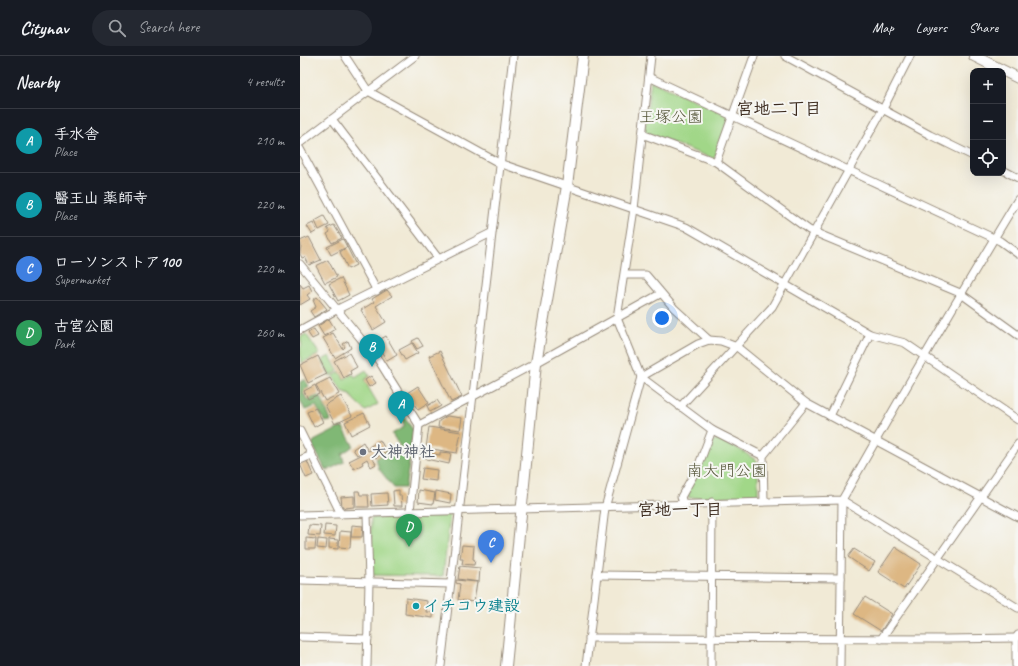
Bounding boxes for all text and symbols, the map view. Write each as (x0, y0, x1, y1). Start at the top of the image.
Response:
search box (92, 10, 372, 46)
text: Citynav (20, 16, 68, 40)
icon: search (106, 17, 128, 39)
text: Search here (138, 18, 199, 37)
text: Map (872, 19, 894, 36)
text: Layers (916, 19, 947, 36)
text: Share (969, 19, 998, 36)
map controls (970, 68, 1006, 176)
button: + (970, 68, 1006, 104)
text: Nearby (16, 72, 59, 93)
text: 4 results (246, 74, 284, 90)
district label: 宮地二丁目 (737, 98, 822, 119)
button: − (970, 104, 1006, 140)
park label: 王塚公園 (639, 107, 703, 127)
text: 手水舎 (54, 125, 99, 144)
text: A (26, 133, 32, 149)
text: 210 m (256, 133, 284, 149)
button: locate (970, 140, 1006, 176)
text: Place (54, 144, 77, 160)
text: 醫王山 薬師寺 (54, 189, 148, 208)
text: B (26, 197, 32, 213)
text: 220 m (256, 197, 284, 213)
text: Place (54, 208, 77, 224)
text: ローソンストア100 (54, 253, 180, 272)
text: C (26, 261, 32, 277)
text: 220 m (256, 261, 284, 277)
text: Supermarket (54, 272, 109, 288)
your location (652, 308, 672, 328)
text: 古宮公園 (54, 317, 114, 336)
text: D (25, 325, 33, 341)
text: 260 m (256, 325, 284, 341)
pin: B (359, 334, 385, 367)
text: Park (54, 336, 75, 352)
pin: A (388, 391, 414, 424)
place label: 大神神社 (371, 442, 435, 462)
marker: 大神神社 (358, 447, 368, 457)
park label: 南大門公園 (687, 461, 767, 481)
district label: 宮地一丁目 (638, 499, 723, 520)
pin: D (396, 514, 422, 547)
pin: C (478, 530, 504, 563)
place label: イチコウ建設 (424, 596, 520, 616)
marker: イチコウ建設 (411, 601, 421, 611)

